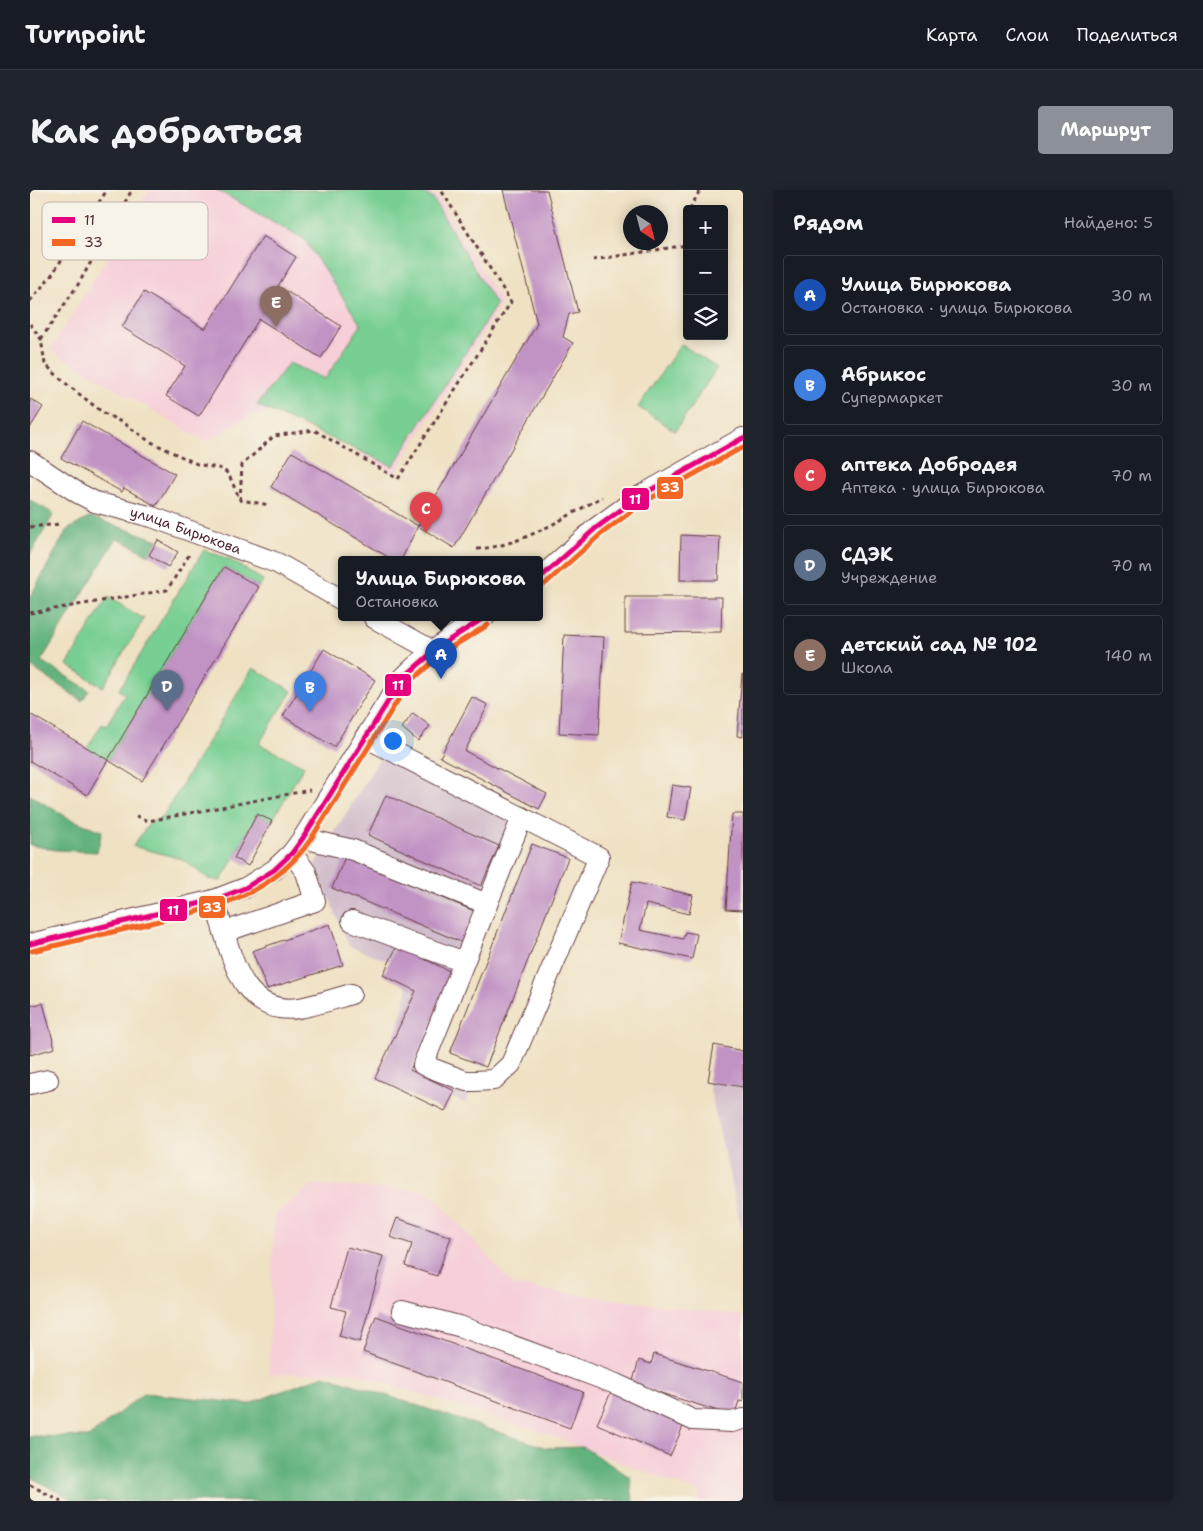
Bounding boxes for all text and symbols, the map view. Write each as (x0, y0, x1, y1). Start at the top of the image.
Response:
text: Turnpoint (25, 19, 146, 51)
text: Карта (926, 23, 977, 47)
text: Слои (1005, 23, 1049, 47)
text: Поделиться (1077, 23, 1178, 47)
button: Маршрут (1038, 106, 1173, 154)
text: Как добраться (30, 107, 303, 154)
legend (42, 202, 208, 260)
north arrow (623, 205, 668, 250)
map controls (683, 205, 728, 340)
button: + (683, 205, 728, 250)
text: Рядом (793, 209, 863, 237)
text: 11 (84, 211, 95, 229)
text: Найдено: 5 (1064, 212, 1153, 233)
text: 33 (84, 233, 103, 251)
button: − (683, 250, 728, 295)
text: Улица Бирюкова (841, 272, 1011, 297)
text: A (804, 285, 816, 306)
text: 30 m (1111, 285, 1152, 306)
pin: E (260, 286, 292, 327)
button: layers (683, 295, 728, 340)
text: Остановка · улица Бирюкова (841, 297, 1072, 318)
text: Абрикос (841, 362, 926, 387)
text: B (805, 375, 815, 396)
text: 30 m (1111, 375, 1152, 396)
text: Супермаркет (841, 387, 943, 408)
text: аптека Добродея (841, 452, 1017, 477)
text: C (805, 465, 815, 486)
text: 70 m (1111, 465, 1152, 486)
line badge: 33 (656, 476, 684, 500)
text: Аптека · улица Бирюкова (841, 477, 1045, 498)
text: 33 (660, 478, 680, 496)
line badge: 11 (621, 487, 650, 511)
text: 11 (629, 490, 641, 508)
pin: C (410, 492, 442, 533)
street label: улица Бирюкова (128, 503, 244, 558)
text: СДЭК (841, 542, 893, 567)
text: D (804, 555, 816, 576)
text: 70 m (1111, 555, 1152, 576)
popup (338, 556, 543, 621)
text: Улица Бирюкова (355, 566, 526, 591)
text: Учреждение (841, 567, 937, 588)
text: Остановка (355, 591, 438, 612)
text: детский сад № 102 (841, 632, 1038, 657)
pin: A (425, 638, 457, 679)
text: E (805, 645, 815, 666)
text: 140 m (1105, 645, 1152, 666)
text: Школа (841, 657, 893, 678)
pin: D (151, 670, 183, 711)
pin: B (294, 671, 326, 712)
line badge: 11 (384, 673, 412, 697)
text: 11 (392, 676, 404, 694)
your location (380, 728, 406, 754)
line badge: 33 (198, 895, 226, 919)
line badge: 11 (159, 898, 188, 922)
text: 33 (202, 898, 222, 916)
text: 11 (167, 901, 179, 919)

